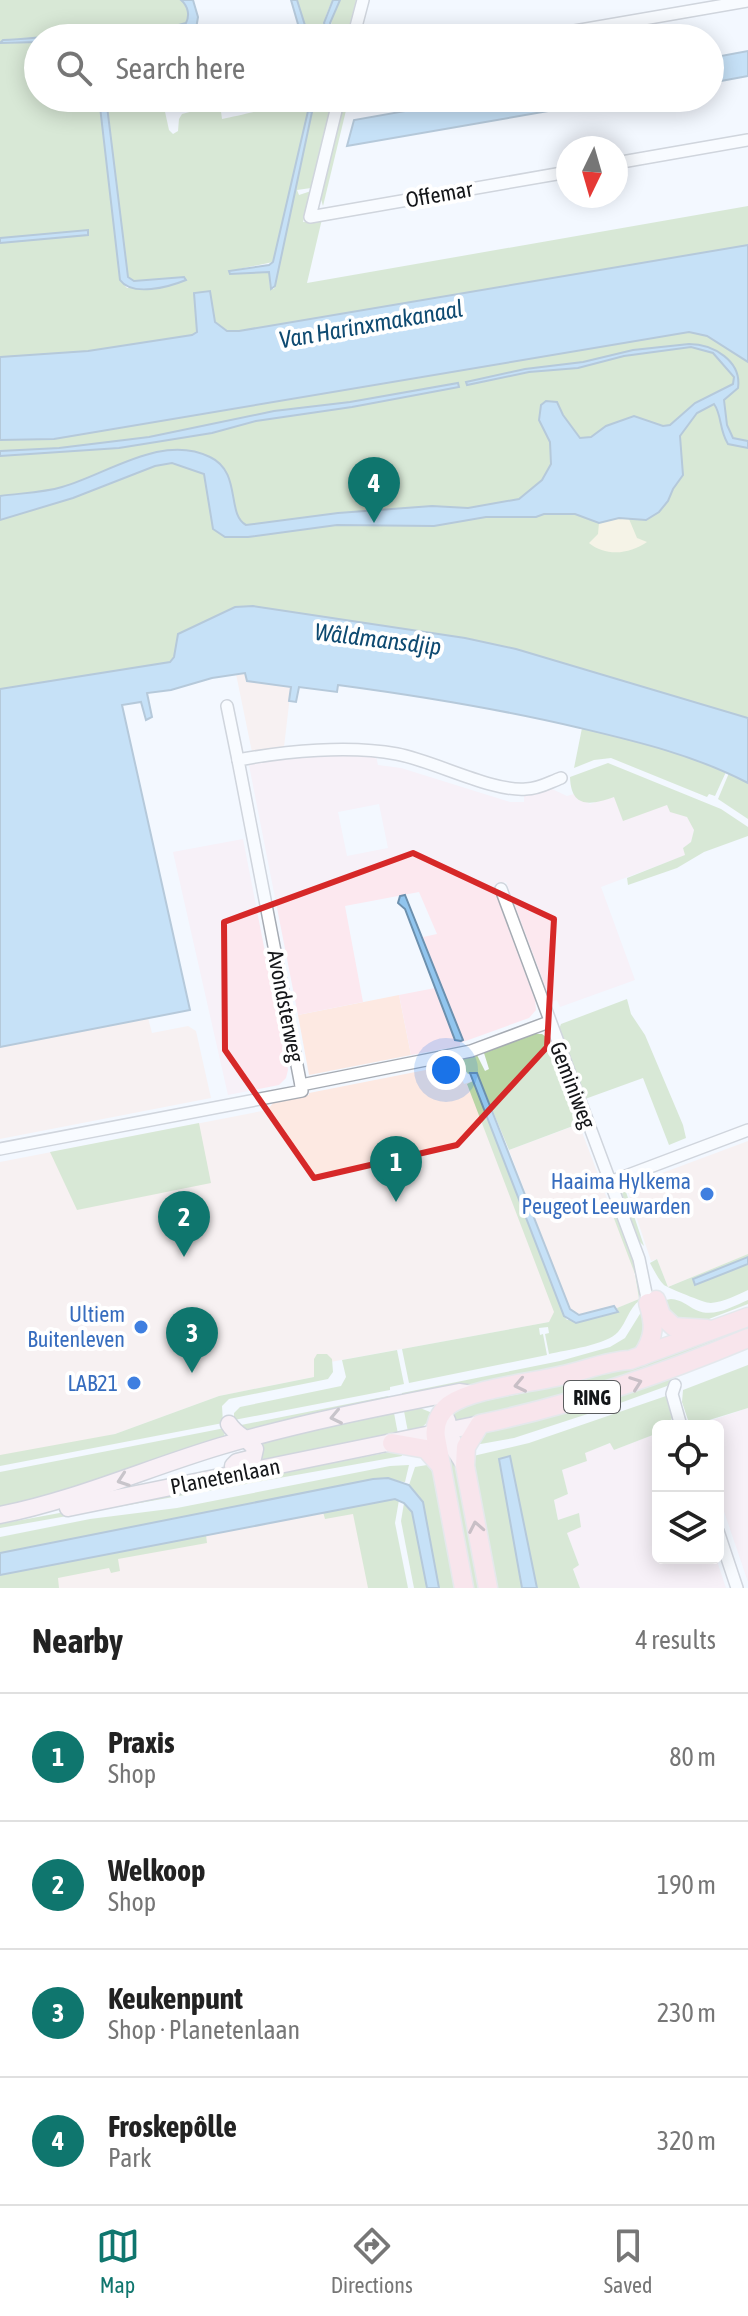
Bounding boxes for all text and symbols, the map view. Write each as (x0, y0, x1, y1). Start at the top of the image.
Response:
search box (24, 24, 724, 112)
icon: search (52, 46, 96, 90)
text: Search here (116, 51, 245, 85)
north arrow (556, 136, 628, 208)
street label: Offemar (404, 175, 475, 213)
water label: Van Harinxmakanaal (277, 295, 465, 353)
pin: 4 (348, 457, 400, 523)
water label: Wâldmansdjip (313, 618, 443, 660)
street label: Avondsterweg (262, 948, 310, 1065)
street label: Geminiweg (545, 1038, 602, 1132)
your location (426, 1050, 466, 1090)
pin: 1 (370, 1136, 422, 1202)
place label: Haaima Hylkema Peugeot Leeuwarden (522, 1168, 691, 1219)
marker: Haaima Hylkema Peugeot Leeuwarden (698, 1185, 716, 1203)
pin: 2 (158, 1191, 210, 1257)
place label: Ultiem Buitenleven (27, 1301, 125, 1352)
pin: 3 (166, 1307, 218, 1373)
marker: Ultiem Buitenleven (132, 1318, 150, 1336)
place label: LAB21 (68, 1370, 118, 1396)
marker: LAB21 (125, 1374, 143, 1392)
one-way arrow (513, 1376, 527, 1393)
one-way arrow (629, 1376, 643, 1392)
road number: RING (564, 1381, 620, 1413)
one-way arrow (330, 1408, 343, 1425)
map controls (652, 1420, 724, 1564)
button: locate (652, 1420, 724, 1492)
street label: Planetenlaan (168, 1453, 282, 1499)
one-way arrow (117, 1470, 131, 1486)
button: layers (652, 1492, 724, 1564)
one-way arrow (469, 1520, 486, 1534)
text: Nearby (32, 1621, 123, 1660)
text: 4 results (635, 1625, 716, 1655)
text: Praxis (108, 1725, 175, 1759)
text: 1 (52, 1742, 64, 1772)
text: 80 m (669, 1742, 716, 1772)
text: Shop (108, 1759, 156, 1789)
text: Welkoop (108, 1853, 205, 1887)
text: 2 (52, 1870, 64, 1900)
text: 190 m (657, 1870, 716, 1900)
text: Shop (108, 1887, 156, 1917)
text: Keukenpunt (108, 1981, 243, 2015)
text: 3 (52, 1998, 64, 2028)
text: 230 m (657, 1998, 716, 2028)
text: Shop · Planetenlaan (108, 2015, 300, 2045)
text: Froskepôlle (108, 2109, 237, 2143)
text: 4 (52, 2126, 64, 2156)
text: 320 m (657, 2126, 716, 2156)
text: Park (108, 2143, 151, 2173)
tab: Map (96, 2224, 140, 2298)
tab: Directions (331, 2224, 413, 2298)
tab: Saved (604, 2224, 652, 2298)

